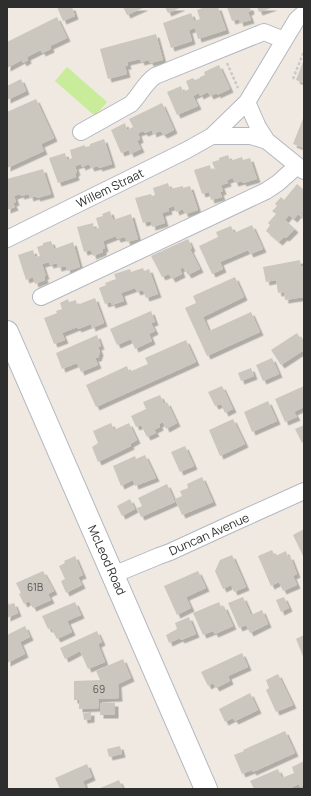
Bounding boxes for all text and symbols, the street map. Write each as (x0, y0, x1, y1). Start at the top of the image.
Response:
street label: Willem Straat (73, 164, 147, 212)
street label: Duncan Avenue (166, 509, 252, 559)
street label: McLeod Road (84, 522, 130, 598)
house number: 61B (27, 580, 43, 594)
house number: 69 (93, 682, 105, 696)

